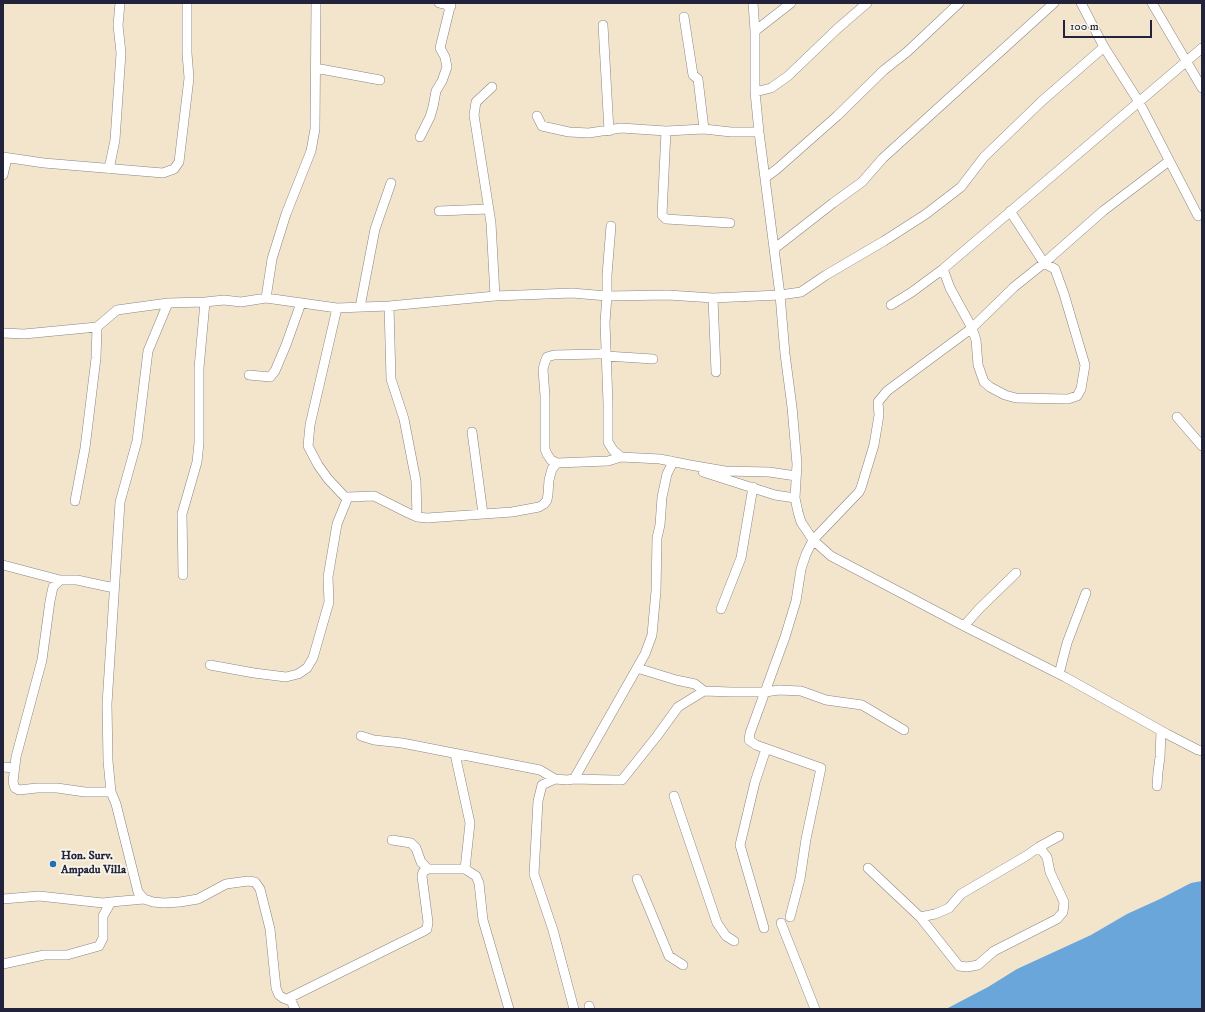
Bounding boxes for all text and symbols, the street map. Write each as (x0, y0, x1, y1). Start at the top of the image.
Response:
scale bar (1065, 12, 1154, 38)
text: 100 m (1070, 19, 1099, 34)
place label: Hon. Surv. Ampadu Villa (61, 850, 126, 878)
marker: Hon. Surv. Ampadu Villa (48, 859, 58, 869)

